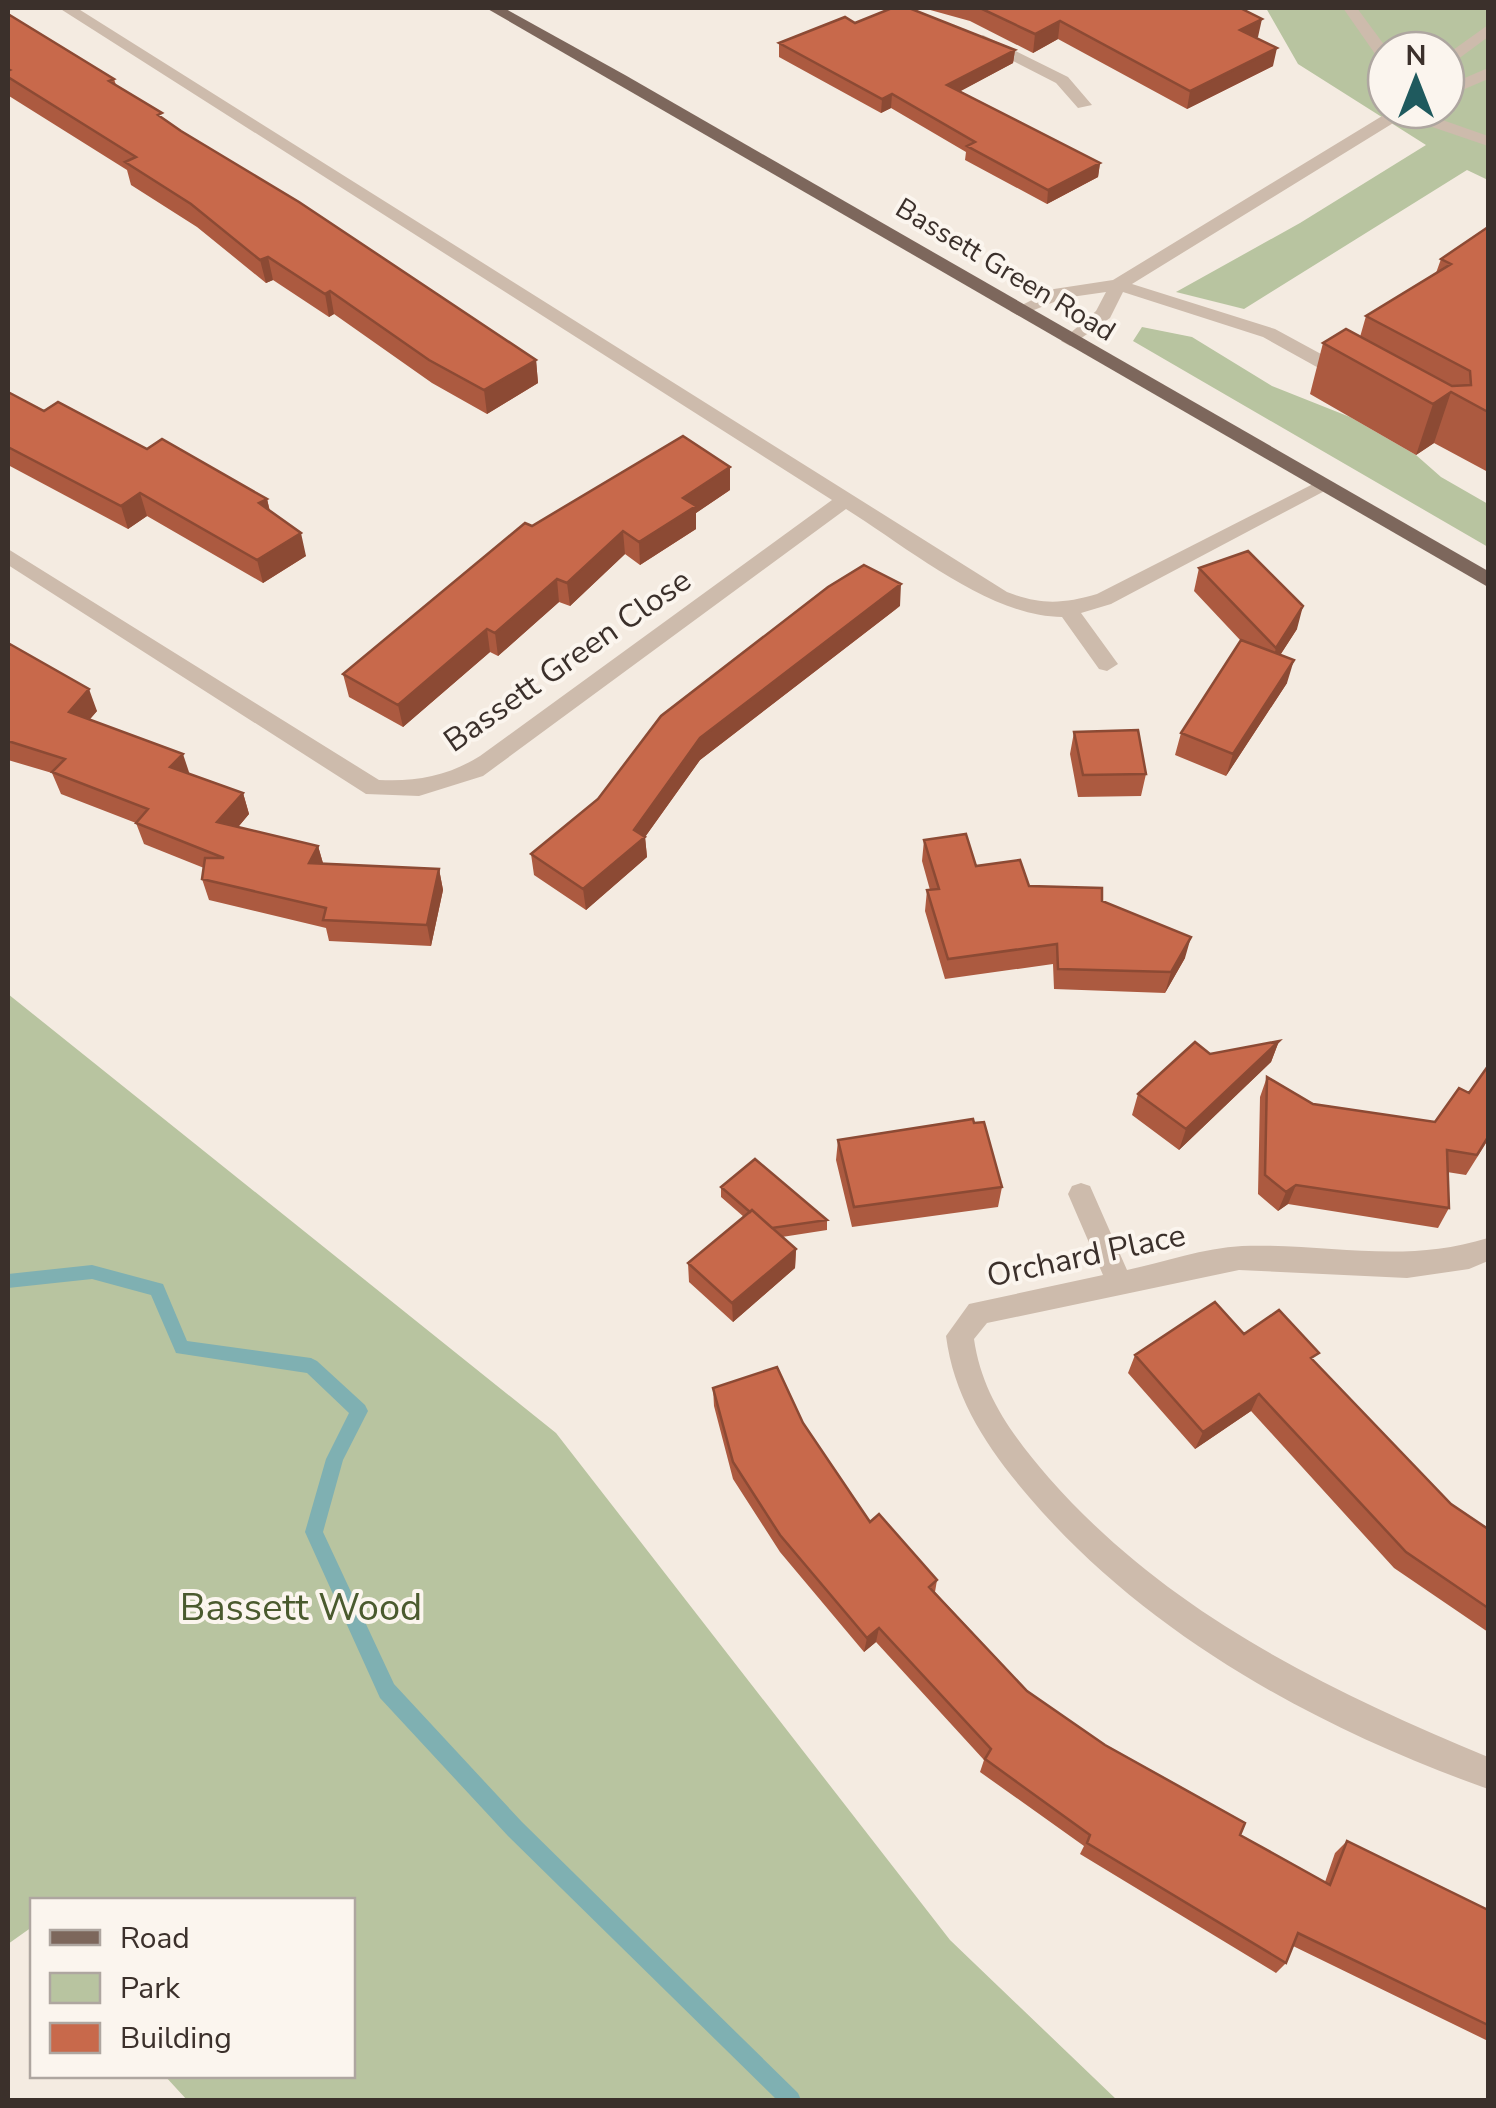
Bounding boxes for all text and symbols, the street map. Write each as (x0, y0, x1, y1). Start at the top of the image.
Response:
north arrow (1366, 30, 1466, 130)
text: N (1406, 37, 1426, 75)
street label: Bassett Green Road (888, 189, 1123, 351)
street label: Bassett Green Close (435, 559, 699, 762)
street label: Orchard Place (983, 1213, 1189, 1298)
park label: Bassett Wood (180, 1582, 422, 1633)
legend (30, 1898, 355, 2078)
text: Road (120, 1918, 190, 1959)
text: Park (120, 1968, 181, 2009)
text: Building (120, 2018, 232, 2059)

